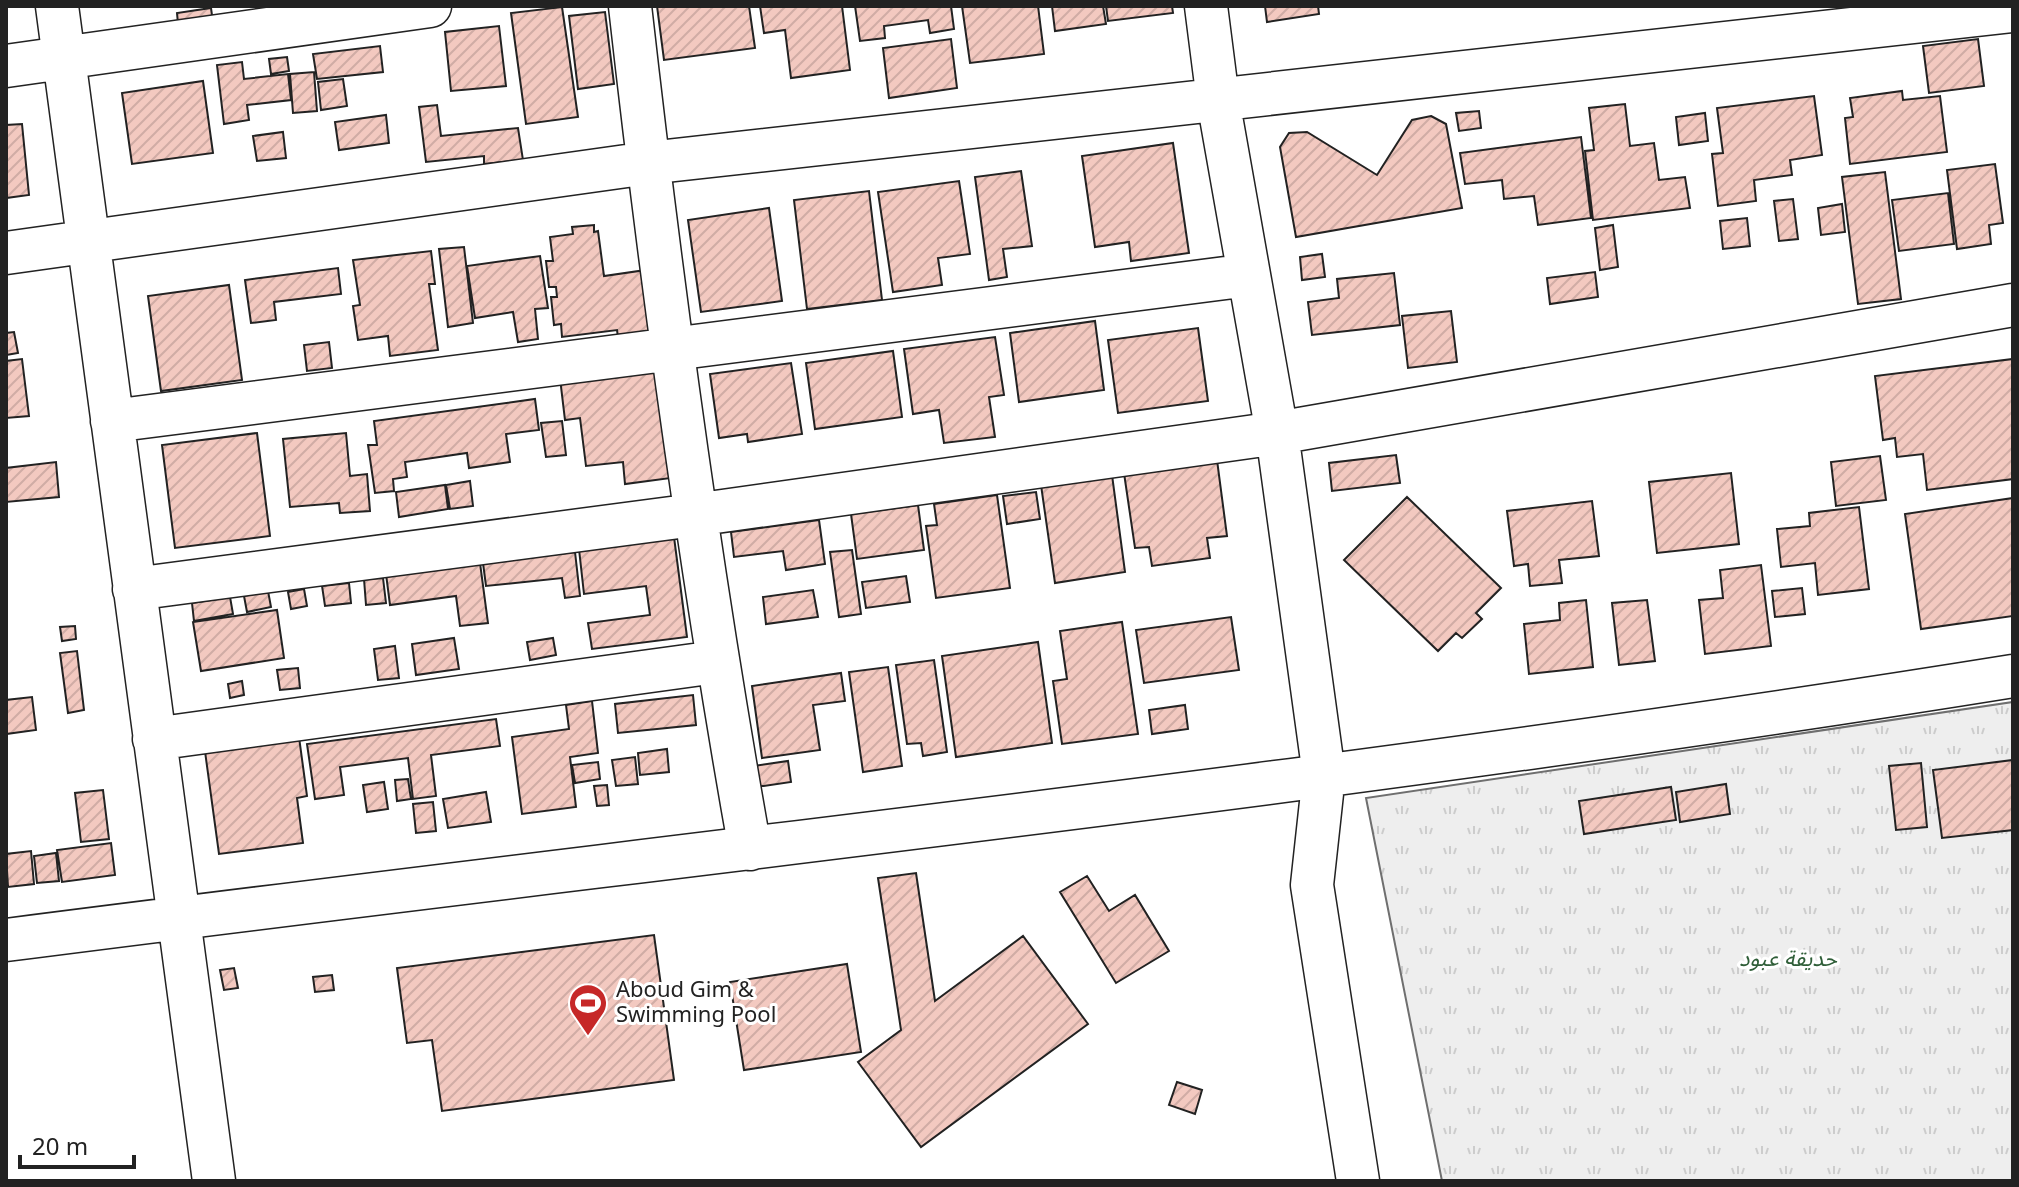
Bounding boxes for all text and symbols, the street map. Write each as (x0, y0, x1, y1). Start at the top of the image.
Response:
park label: حديقة عبود (1739, 936, 1838, 982)
place label: Aboud Gim & Swimming Pool (616, 967, 776, 1038)
sports icon: Aboud Gim & Swimming Pool (567, 982, 609, 1037)
scale bar (20, 1119, 134, 1169)
text: 20 m (32, 1122, 88, 1173)

